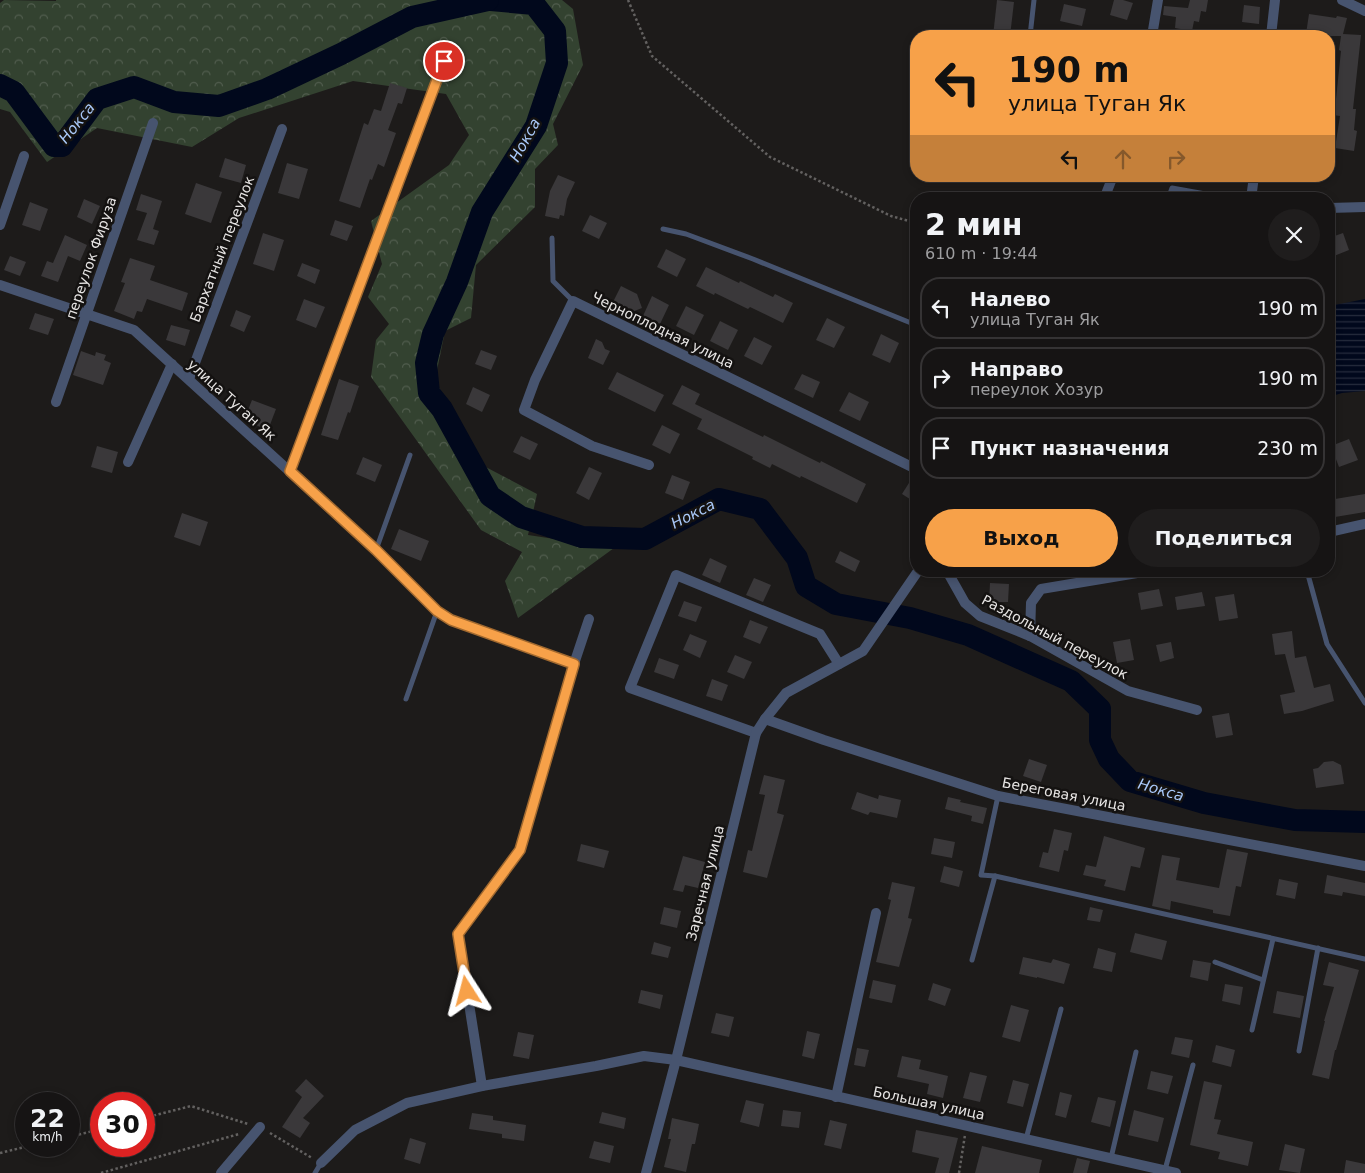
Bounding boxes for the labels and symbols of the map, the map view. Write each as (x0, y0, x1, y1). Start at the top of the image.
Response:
pin (423, 40, 465, 82)
water label: Нокса (55, 99, 99, 147)
water label: Нокса (506, 115, 544, 165)
street label: Бархатный переулок (187, 174, 257, 324)
street label: переулок Фируза (63, 195, 119, 321)
street label: Черноплодная улица (589, 289, 737, 371)
street label: улица Туган Як (184, 356, 280, 444)
water label: Нокса (668, 495, 718, 533)
street label: Раздольный переулок (979, 592, 1131, 682)
street label: Береговая улица (1001, 774, 1127, 814)
water label: Нокса (1136, 775, 1186, 805)
street label: Заречная улица (683, 824, 727, 942)
position arrow (440, 964, 492, 1016)
street label: Большая улица (872, 1083, 986, 1123)
speed limit sign: 30 (90, 1092, 155, 1157)

